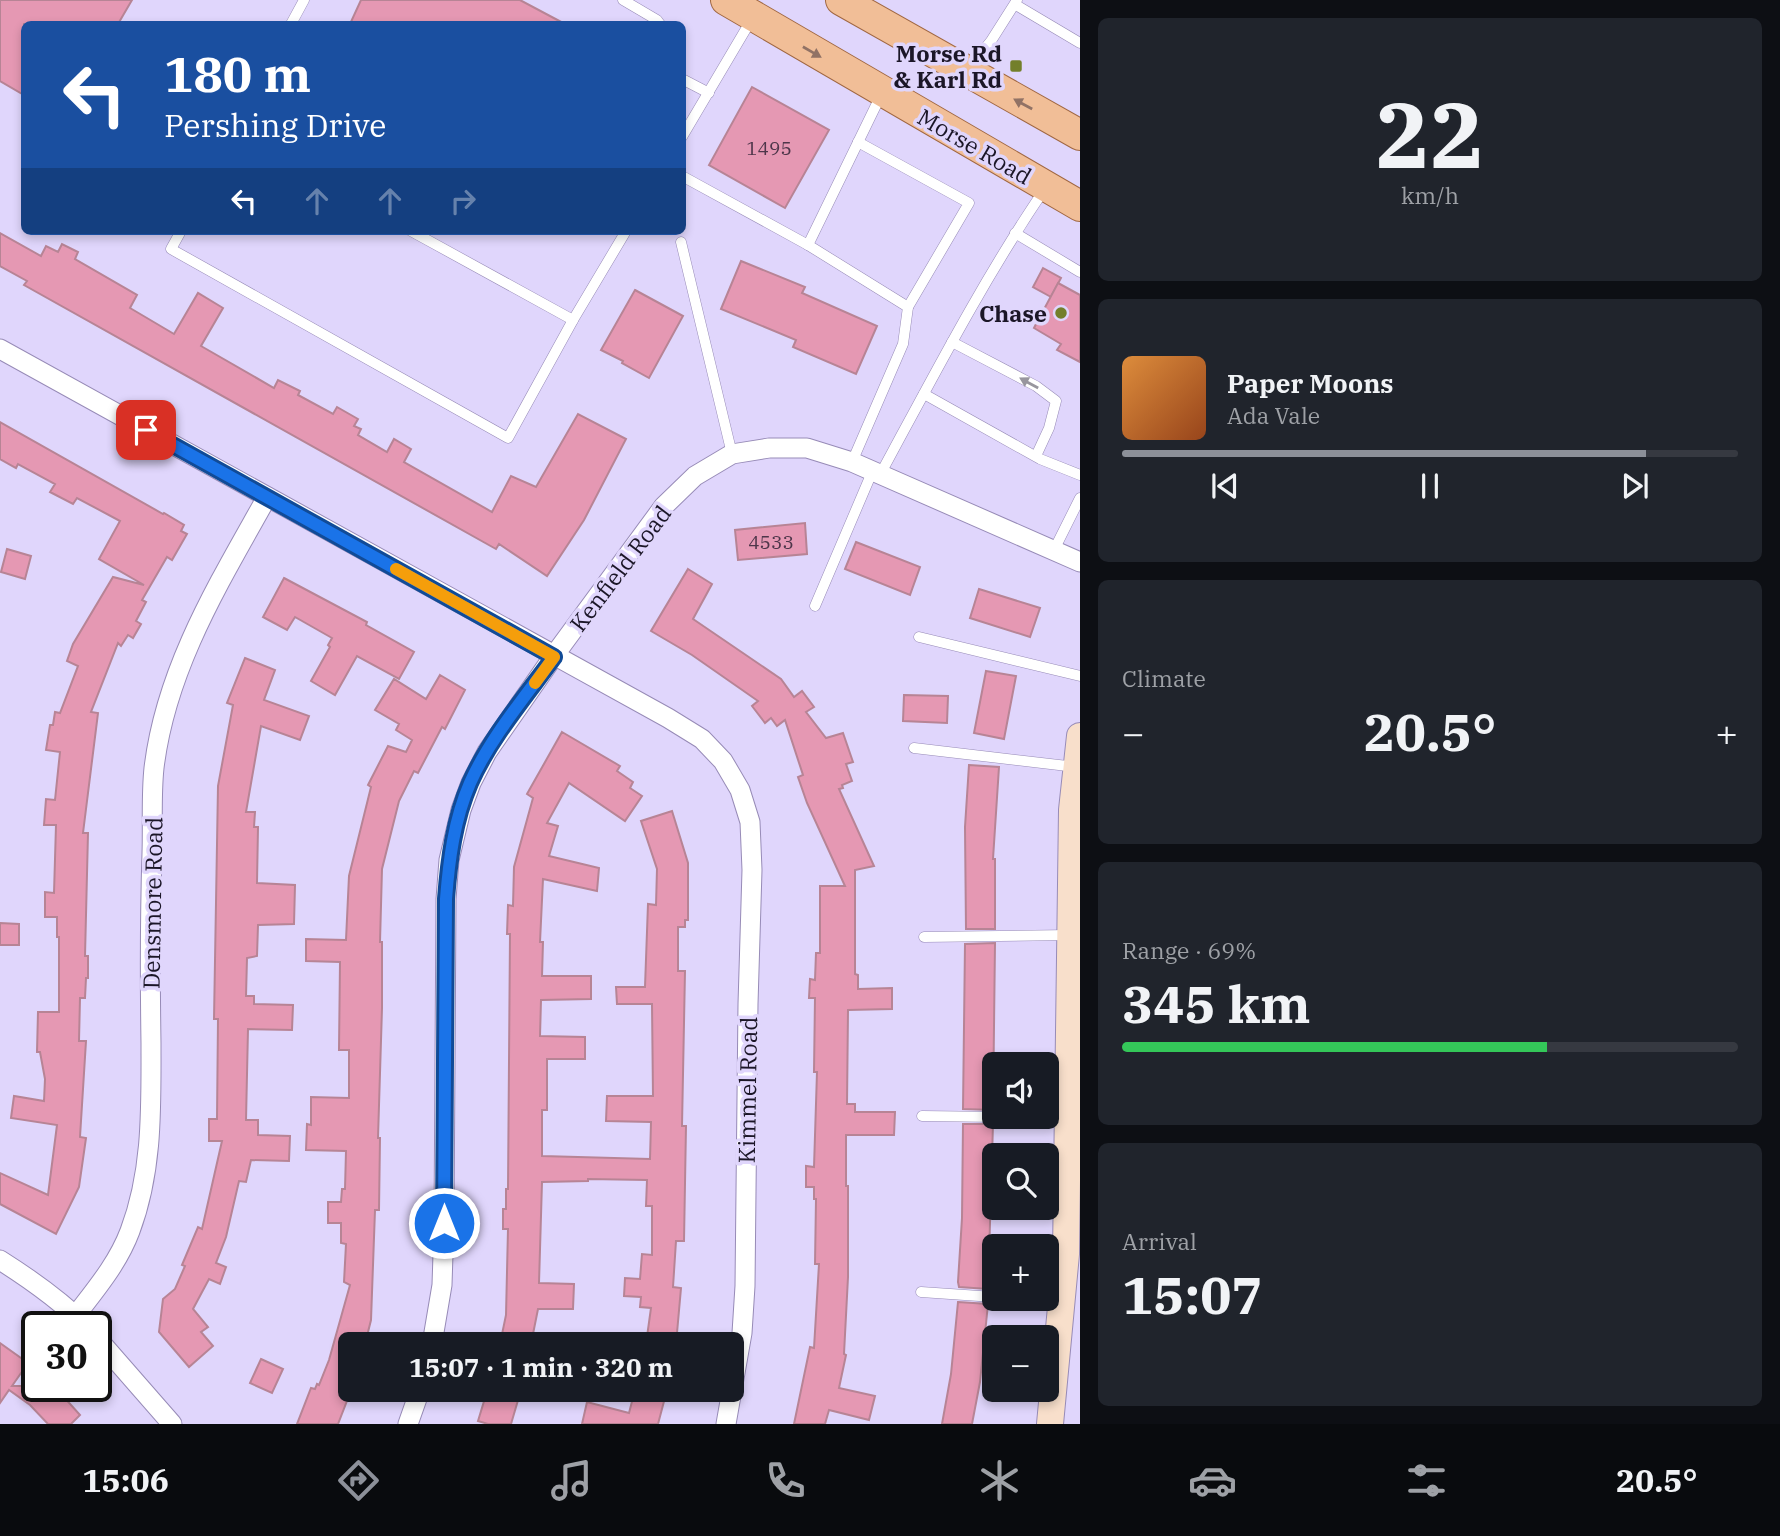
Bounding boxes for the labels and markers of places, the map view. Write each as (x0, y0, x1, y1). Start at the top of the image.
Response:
place label: Morse Rd & Karl Rd (894, 38, 1002, 94)
marker: Morse Rd & Karl Rd (1008, 58, 1024, 74)
place label: Chase (979, 298, 1047, 328)
marker: Chase (1053, 305, 1069, 321)
pin (116, 400, 176, 460)

